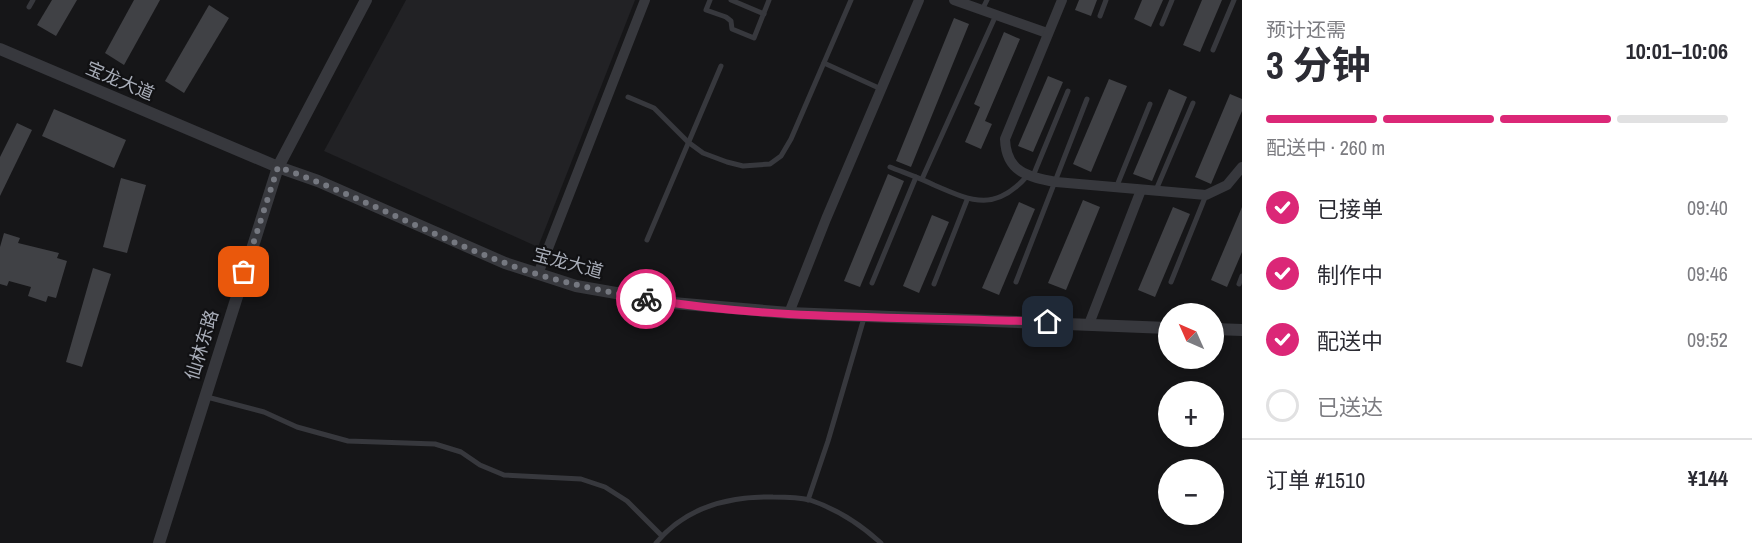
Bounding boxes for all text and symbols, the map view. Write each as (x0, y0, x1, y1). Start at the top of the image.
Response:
text: 预计还需 (1266, 16, 1346, 43)
text: 10:01–10:06 (1626, 36, 1728, 66)
text: 3 分钟 (1266, 39, 1371, 91)
street label: 宝龙大道 (82, 55, 158, 106)
text: 配送中 · 260 m (1266, 134, 1385, 161)
icon: check (1266, 191, 1299, 224)
text: 已接单 (1317, 194, 1383, 224)
text: 09:40 (1687, 194, 1728, 221)
street label: 宝龙大道 (530, 241, 606, 284)
pin (218, 246, 269, 297)
icon: bag (227, 255, 260, 288)
icon: check (1266, 257, 1299, 290)
text: 制作中 (1317, 260, 1383, 290)
text: 09:46 (1687, 260, 1728, 287)
courier (616, 269, 676, 329)
icon: bike (630, 283, 663, 316)
pin (1022, 296, 1073, 347)
north arrow (1158, 303, 1224, 369)
map controls (1158, 303, 1224, 525)
icon: home (1031, 305, 1064, 338)
street label: 仙林东路 (179, 307, 224, 383)
icon: check (1266, 323, 1299, 356)
text: 配送中 (1317, 326, 1383, 356)
text: 09:52 (1687, 326, 1728, 353)
button: + (1158, 381, 1224, 447)
text: 已送达 (1317, 392, 1383, 422)
button: − (1158, 459, 1224, 525)
text: ¥144 (1688, 463, 1728, 493)
text: 订单 #1510 (1266, 465, 1365, 495)

